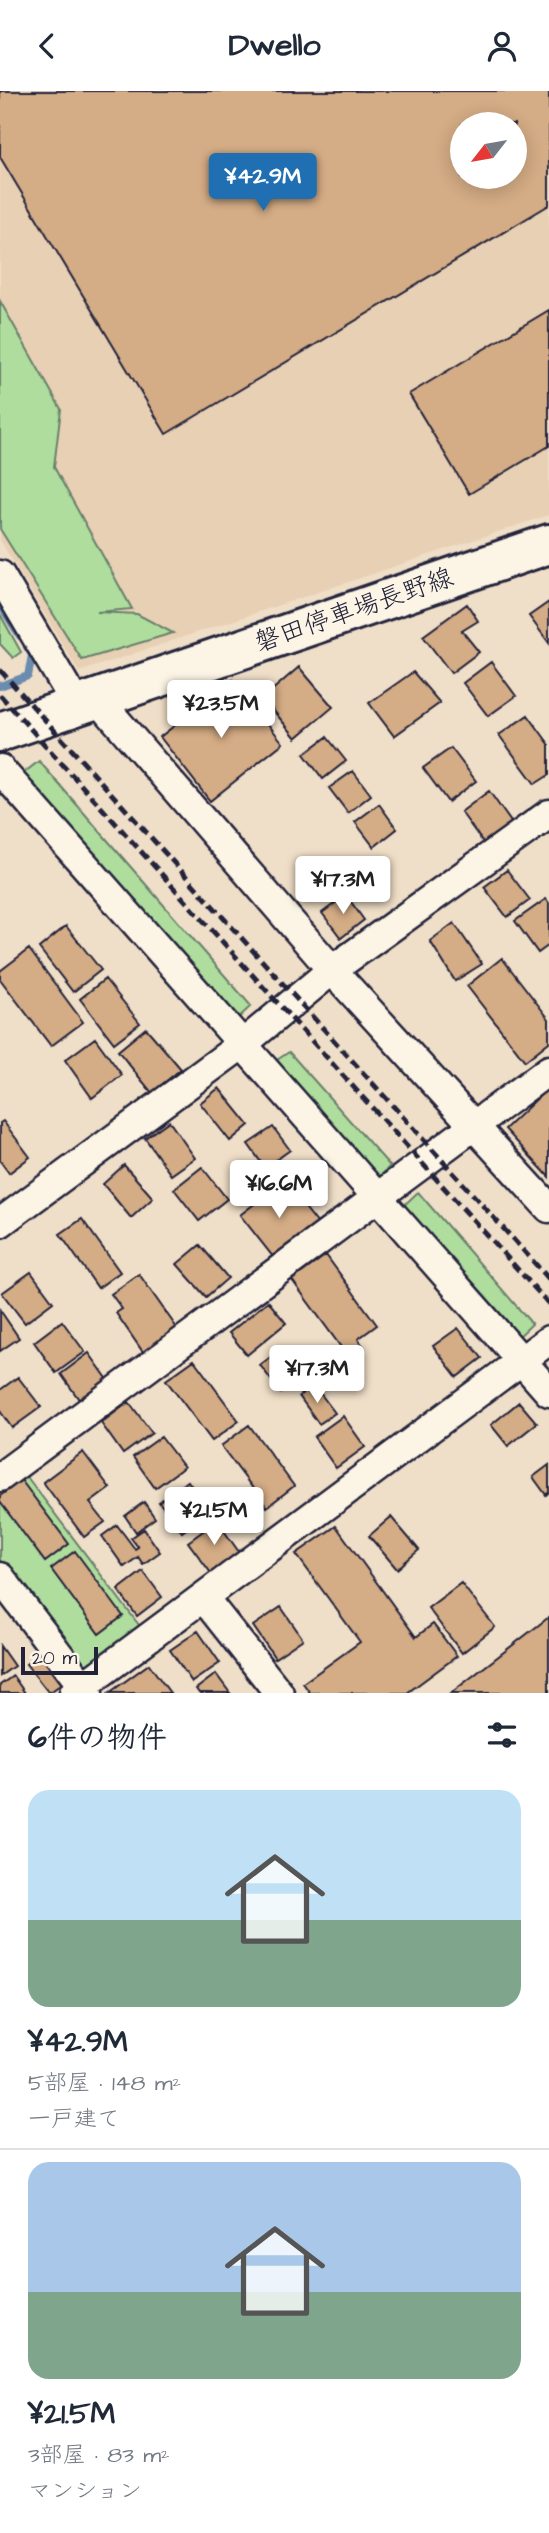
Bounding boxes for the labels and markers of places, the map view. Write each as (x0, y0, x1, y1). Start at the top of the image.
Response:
pin: ¥42.9M (206, 153, 320, 213)
pin: ¥23.5M (164, 681, 278, 740)
pin: ¥17.3M (286, 857, 400, 916)
pin: ¥16.6M (222, 1161, 336, 1220)
pin: ¥17.3M (260, 1345, 374, 1405)
pin: ¥21.5M (157, 1487, 271, 1547)

